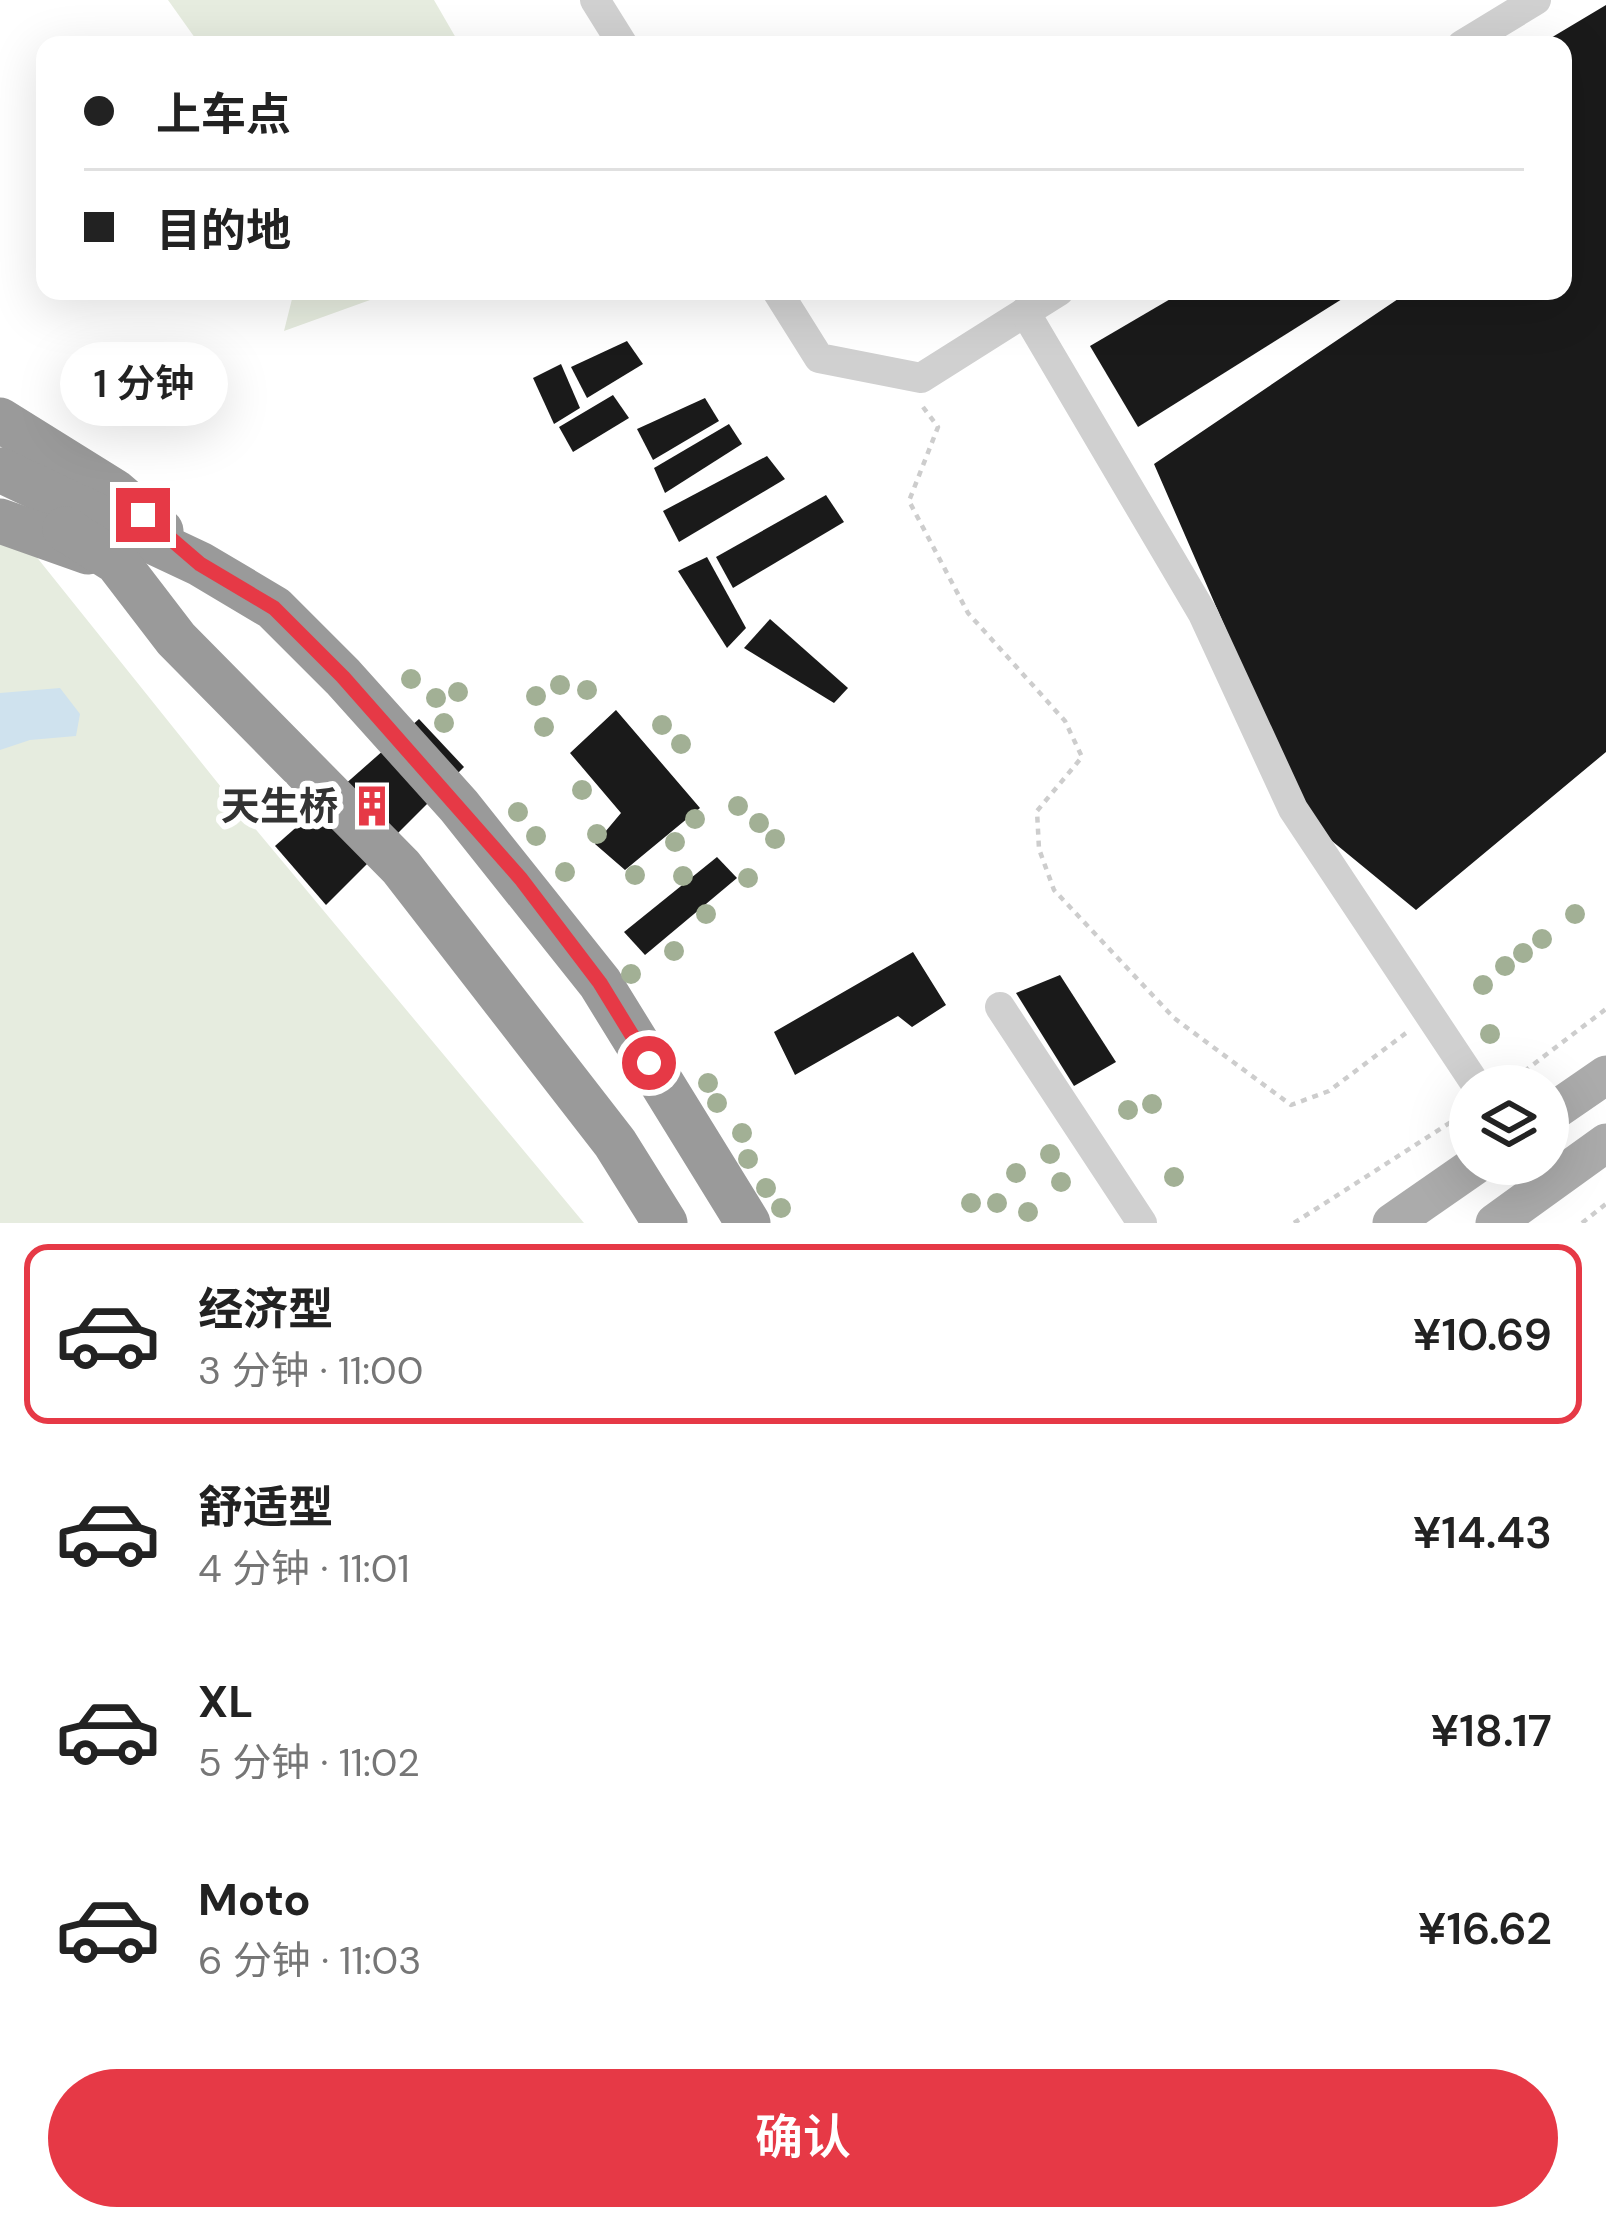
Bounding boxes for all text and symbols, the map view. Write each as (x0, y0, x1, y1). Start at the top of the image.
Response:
text: 上车点 (156, 85, 291, 144)
text: 目的地 (156, 201, 291, 260)
callout: 1 分钟 (59, 341, 227, 425)
text: 1 分钟 (93, 358, 195, 409)
route end (116, 488, 170, 542)
place label: 天生桥 (221, 781, 338, 832)
building icon: 天生桥 (349, 783, 395, 829)
route start (622, 1036, 676, 1090)
map controls (1449, 1065, 1569, 1185)
button: layers (1449, 1065, 1569, 1185)
icon: car (54, 1280, 162, 1388)
text: 经济型 (198, 1280, 333, 1339)
text: ¥10.69 (1413, 1305, 1552, 1364)
text: 3 分钟 · 11:00 (198, 1345, 423, 1396)
icon: car (54, 1478, 162, 1586)
text: 舒适型 (198, 1478, 333, 1537)
text: ¥14.43 (1413, 1503, 1552, 1562)
text: 4 分钟 · 11:01 (198, 1543, 410, 1594)
text: XL (198, 1672, 253, 1731)
icon: car (54, 1676, 162, 1784)
text: ¥18.17 (1431, 1701, 1552, 1760)
text: 5 分钟 · 11:02 (198, 1737, 420, 1788)
text: Moto (198, 1870, 311, 1929)
icon: car (54, 1874, 162, 1982)
text: ¥16.62 (1418, 1899, 1552, 1958)
text: 6 分钟 · 11:03 (198, 1935, 421, 1986)
button: 确认 (48, 2069, 1558, 2207)

